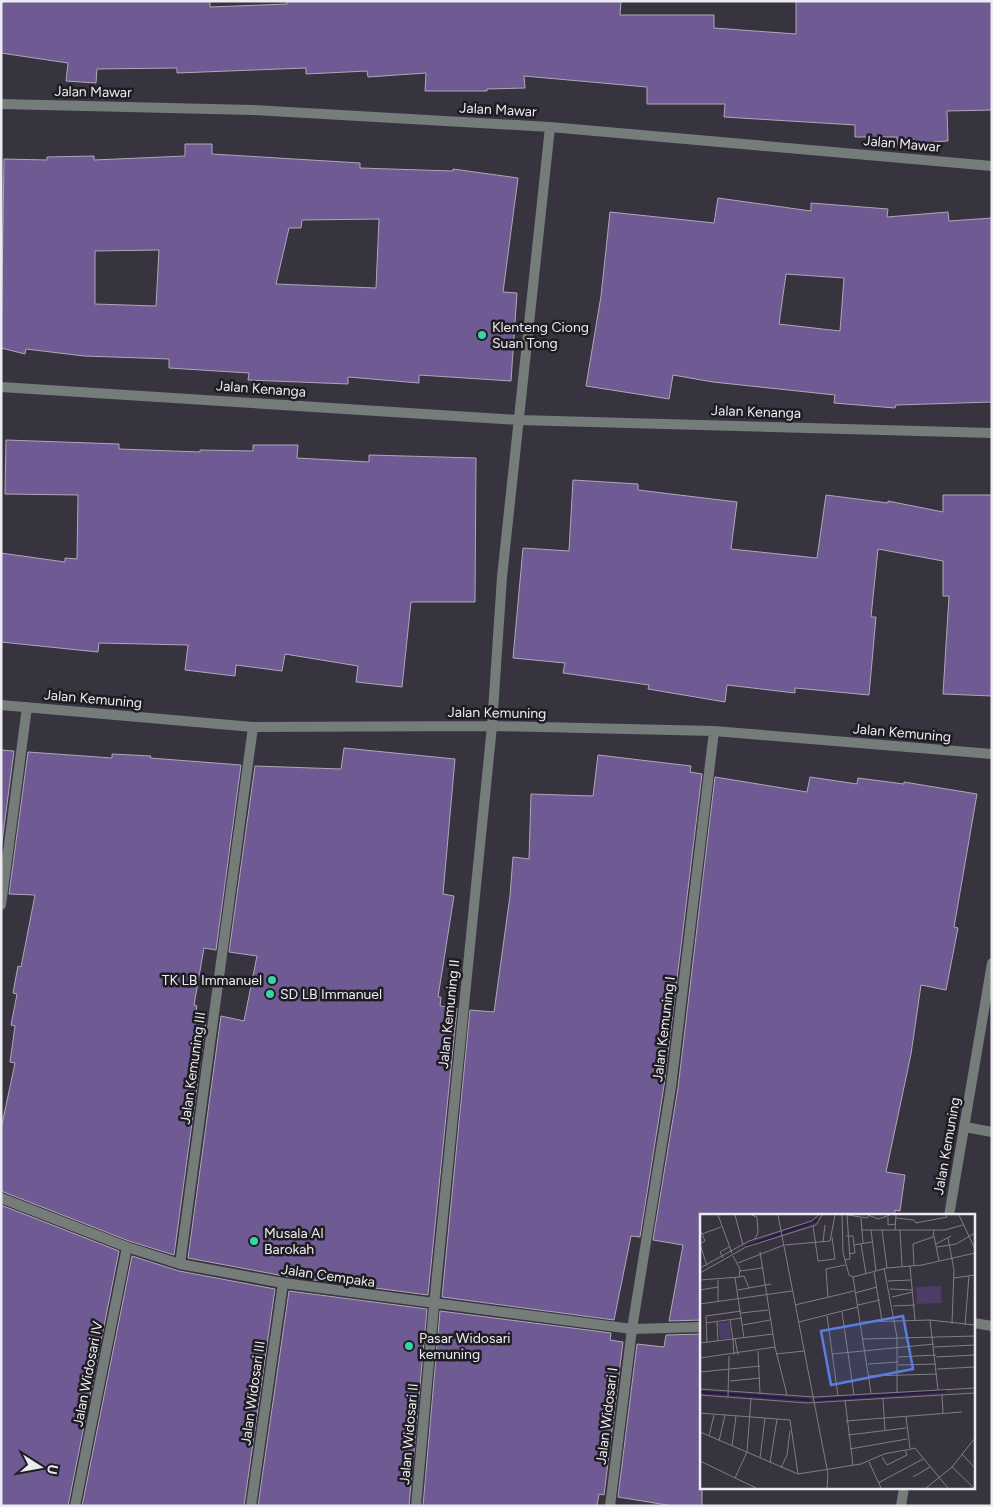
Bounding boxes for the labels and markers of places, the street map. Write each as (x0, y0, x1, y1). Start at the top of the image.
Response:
place label: Klenteng Ciong Suan Tong (492, 319, 589, 352)
marker: Klenteng Ciong Suan Tong (476, 329, 488, 341)
place label: TK LB Immanuel (162, 972, 262, 989)
marker: TK LB Immanuel (266, 974, 278, 986)
place label: SD LB Immanuel (280, 986, 382, 1003)
marker: SD LB Immanuel (264, 988, 276, 1000)
place label: Musala Al Barokah (264, 1225, 324, 1258)
marker: Musala Al Barokah (248, 1235, 260, 1247)
place label: Pasar Widosari kemuning (419, 1330, 511, 1363)
marker: Pasar Widosari kemuning (403, 1340, 415, 1352)

